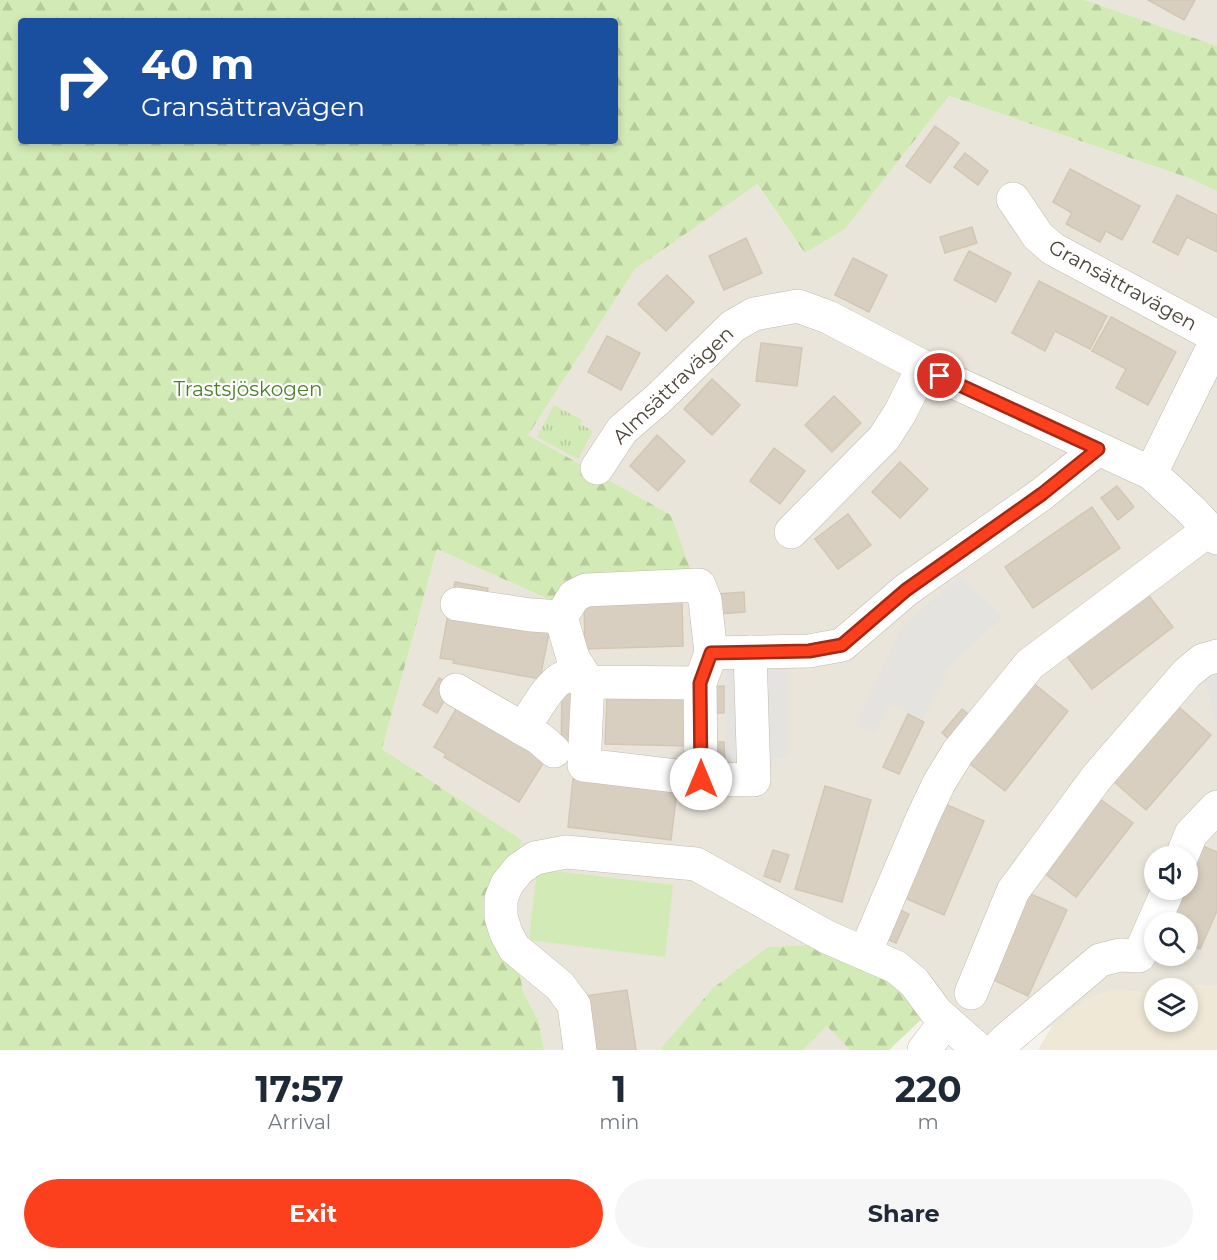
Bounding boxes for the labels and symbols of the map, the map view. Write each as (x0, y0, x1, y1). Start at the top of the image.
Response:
street label: Gransättravägen (1045, 234, 1201, 336)
street label: Almsättravägen (608, 321, 738, 449)
pin (914, 350, 965, 401)
park label: Trastsjöskogen (173, 377, 323, 401)
position arrow (669, 747, 733, 811)

